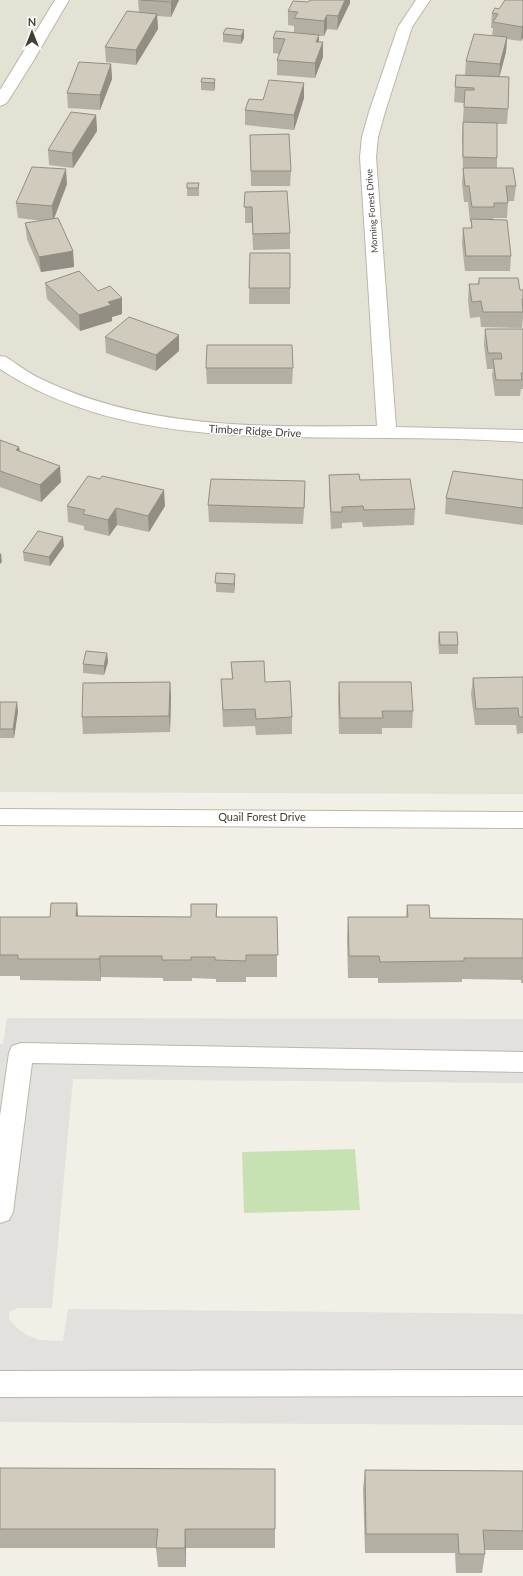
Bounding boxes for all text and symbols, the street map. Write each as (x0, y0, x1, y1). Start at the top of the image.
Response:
north arrow (12, 12, 52, 52)
text: N (28, 15, 36, 28)
street label: Morning Forest Drive (363, 168, 380, 253)
street label: Timber Ridge Drive (208, 422, 302, 439)
street label: Quail Forest Drive (218, 810, 306, 823)

